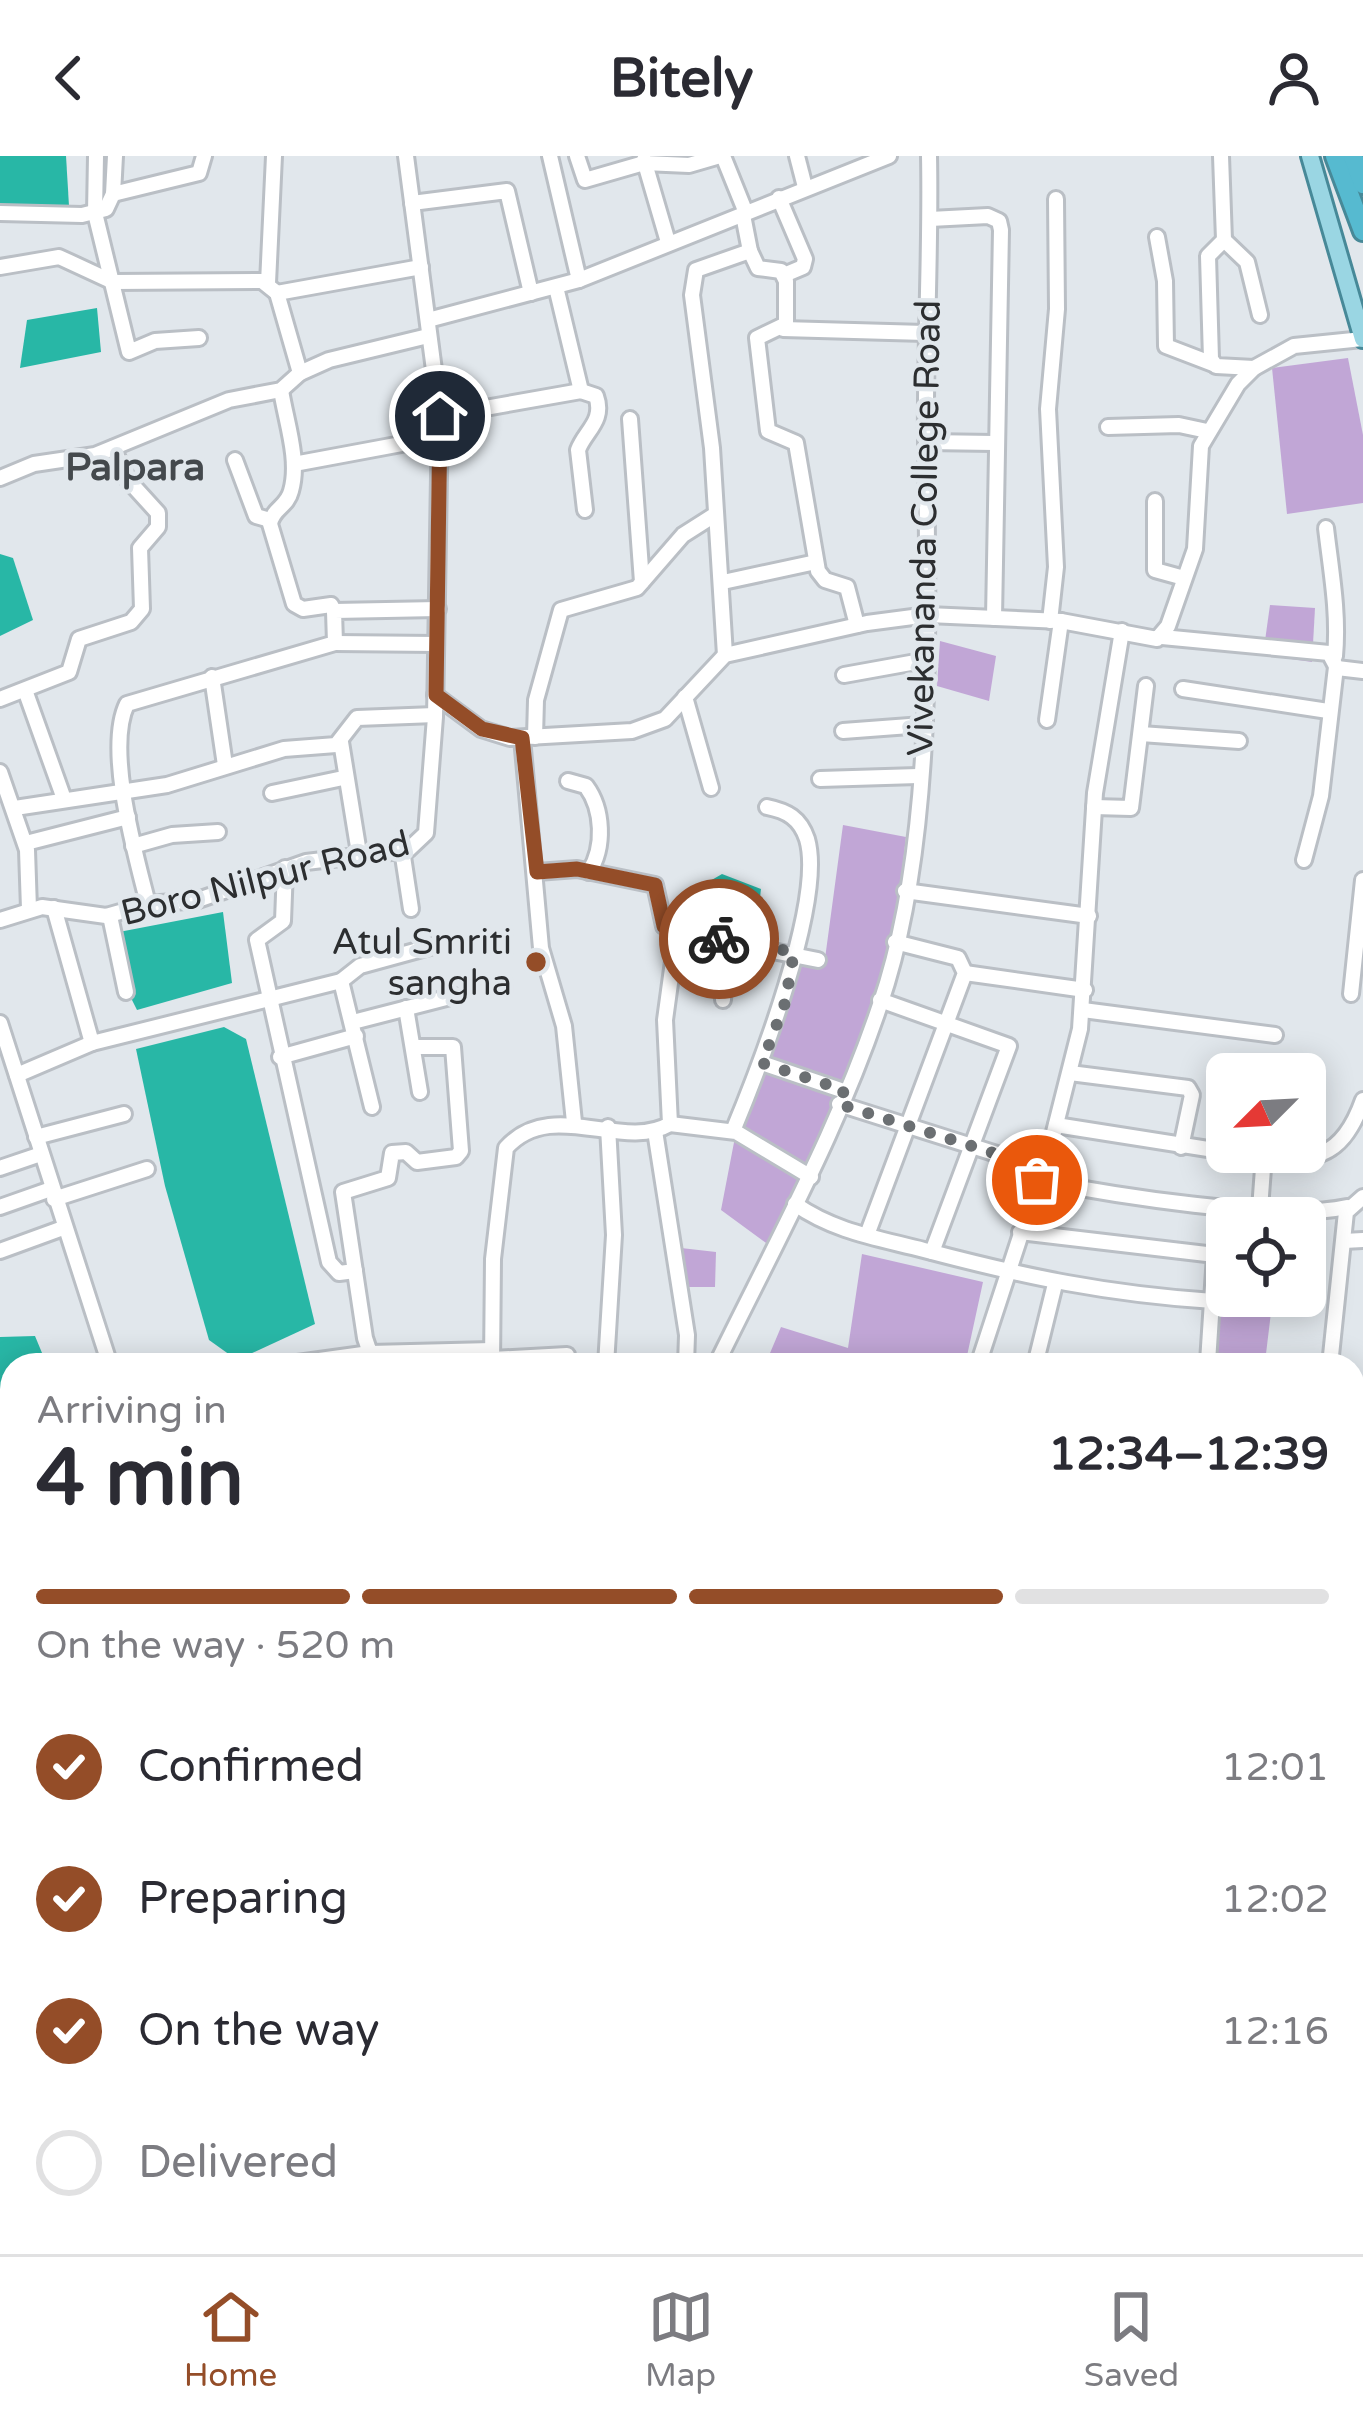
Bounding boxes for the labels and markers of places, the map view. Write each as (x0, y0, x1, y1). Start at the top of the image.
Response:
pin (389, 365, 491, 467)
place label: Atul Smriti sangha (332, 921, 512, 1005)
marker: Atul Smriti sangha (523, 949, 549, 975)
pin (986, 1129, 1088, 1231)

